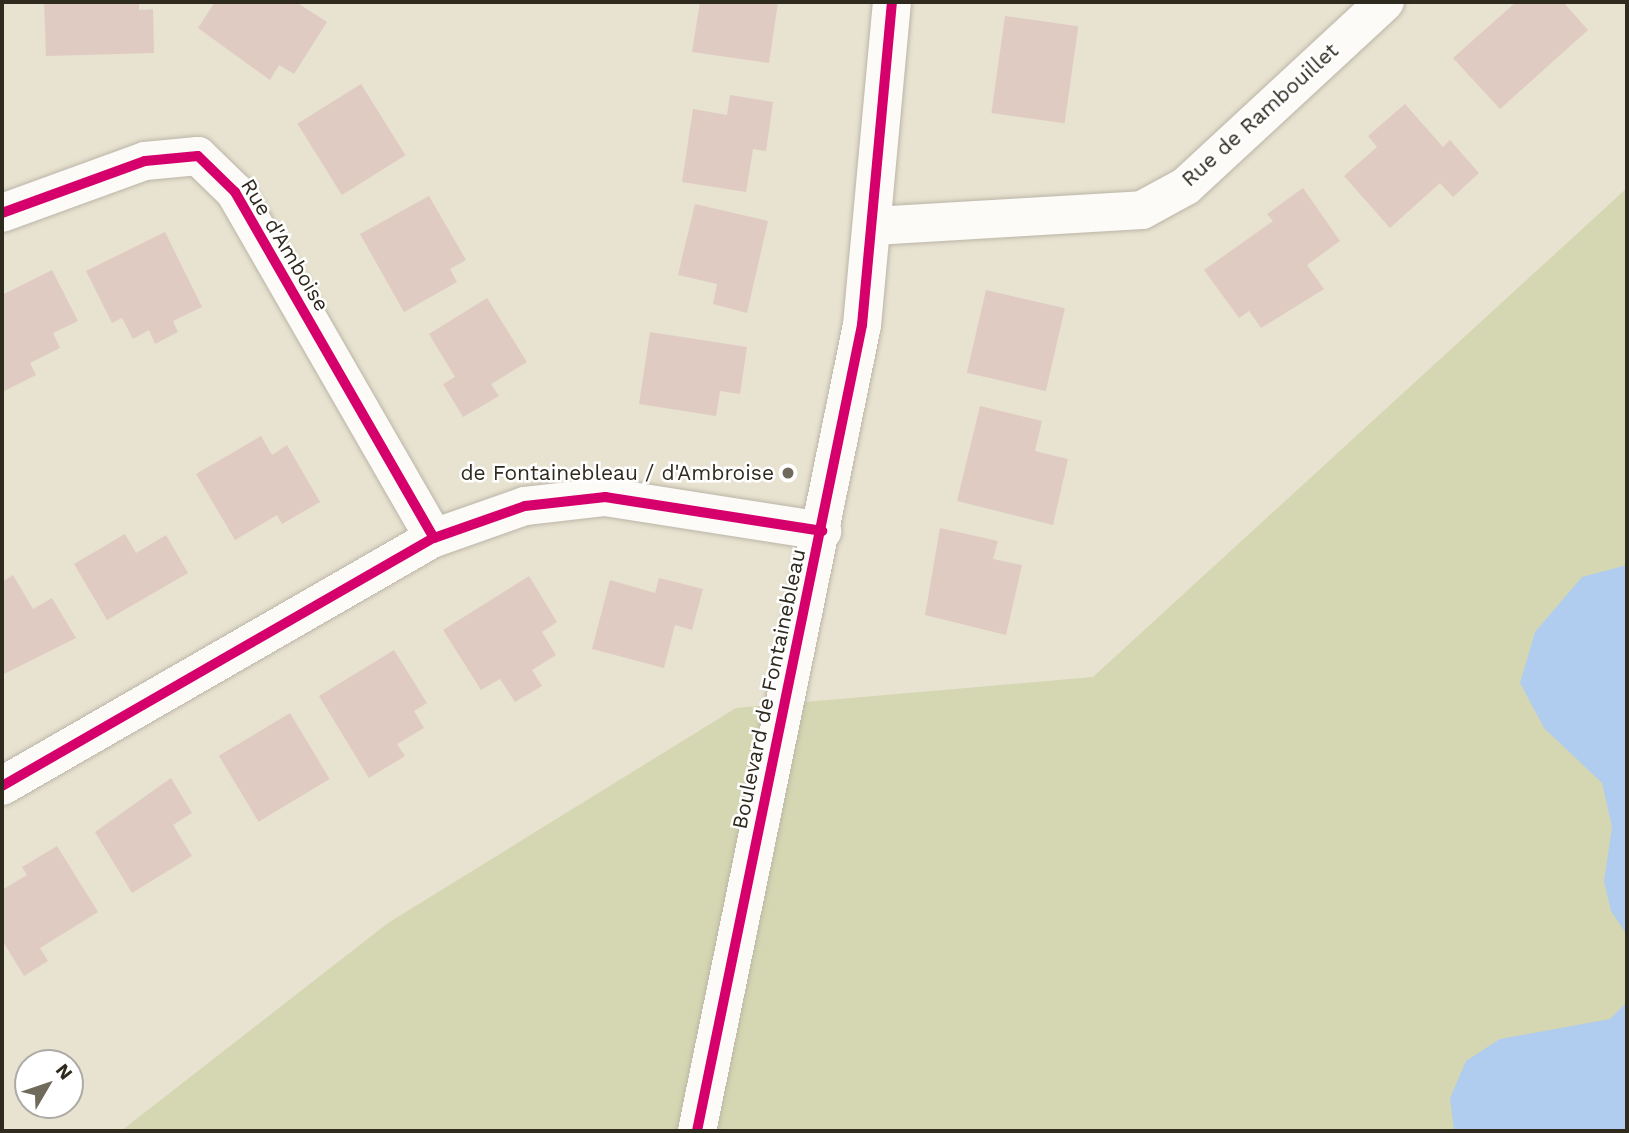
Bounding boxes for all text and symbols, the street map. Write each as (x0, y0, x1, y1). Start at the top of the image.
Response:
street label: Rue de Rambouillet (1176, 38, 1344, 192)
street label: Rue d'Amboise (235, 174, 335, 316)
place label: de Fontainebleau / d'Ambroise (460, 460, 774, 486)
marker: de Fontainebleau / d'Ambroise (780, 465, 796, 481)
street label: Boulevard de Fontainebleau (727, 546, 811, 832)
north arrow (14, 1049, 84, 1119)
text: N (51, 1059, 78, 1084)

